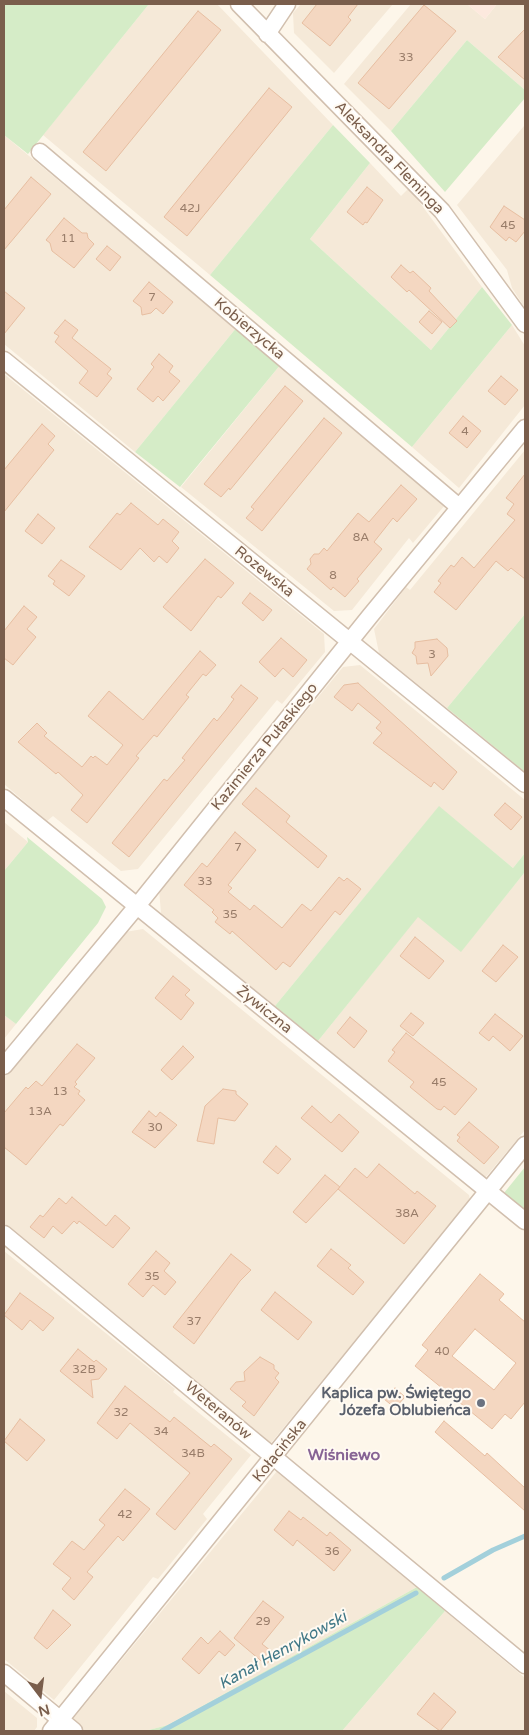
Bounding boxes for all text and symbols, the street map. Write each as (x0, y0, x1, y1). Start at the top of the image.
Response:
house number: 33 (398, 51, 414, 65)
street label: Aleksandra Fleminga (331, 98, 447, 218)
house number: 42J (180, 202, 200, 216)
house number: 45 (500, 219, 516, 233)
house number: 11 (60, 232, 76, 246)
house number: 7 (148, 291, 156, 305)
street label: Kobierzycka (210, 294, 288, 364)
house number: 4 (461, 425, 469, 439)
house number: 8A (353, 531, 369, 545)
street label: Rozewska (231, 543, 297, 601)
house number: 8 (329, 569, 337, 583)
house number: 3 (428, 648, 436, 662)
street label: Kazimierza Pułaskiego (208, 680, 322, 814)
house number: 7 (234, 841, 242, 855)
house number: 33 (197, 875, 213, 889)
house number: 35 (222, 908, 238, 922)
street label: Żywiczna (233, 982, 295, 1038)
house number: 45 (431, 1076, 447, 1090)
house number: 13 (52, 1085, 68, 1099)
house number: 13A (28, 1105, 52, 1119)
house number: 30 (147, 1121, 163, 1135)
house number: 38A (395, 1207, 419, 1221)
house number: 35 (144, 1270, 160, 1284)
house number: 37 (186, 1315, 202, 1329)
house number: 40 (434, 1345, 450, 1359)
house number: 32B (72, 1363, 96, 1377)
street label: Weteranów (181, 1378, 255, 1444)
place label: Kaplica pw. Świętego Józefa Oblubieńca (321, 1385, 471, 1420)
marker: Kaplica pw. Świętego Józefa Oblubieńca (475, 1397, 487, 1409)
house number: 32 (113, 1406, 129, 1420)
street label: Kołacińska (249, 1416, 311, 1486)
house number: 34 (153, 1425, 169, 1439)
district label: Wiśniewo (308, 1446, 380, 1466)
house number: 34B (181, 1447, 205, 1461)
house number: 42 (117, 1508, 133, 1522)
house number: 36 (324, 1545, 340, 1559)
water label: Kanał Henrykowski (216, 1608, 350, 1694)
house number: 29 (255, 1615, 271, 1629)
north arrow (15, 1670, 65, 1720)
text: N (36, 1700, 52, 1720)

